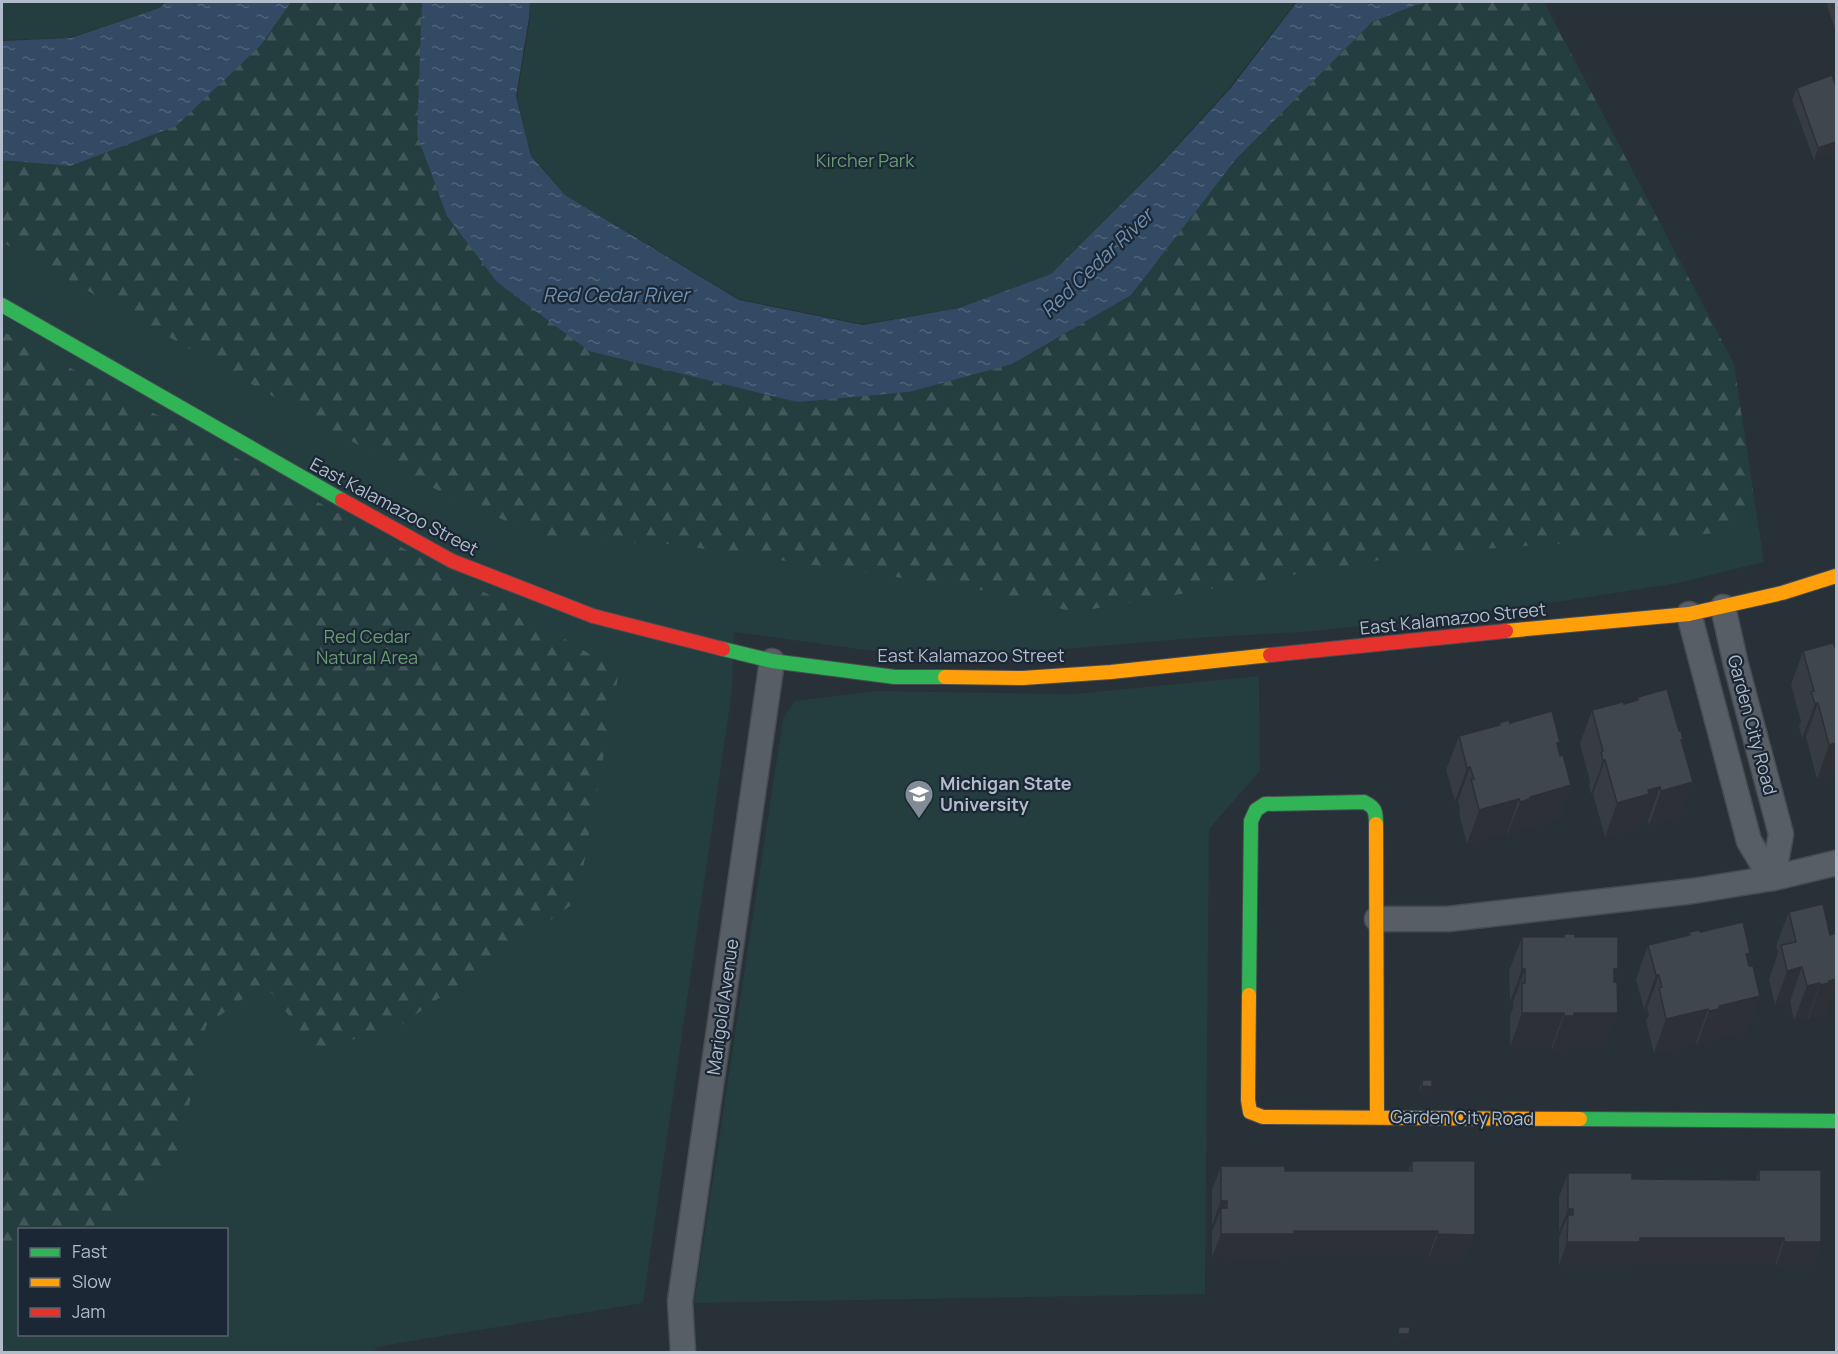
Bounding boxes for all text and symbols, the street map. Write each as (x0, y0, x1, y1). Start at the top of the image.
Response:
park label: Kircher Park (816, 148, 915, 172)
water label: Red Cedar River (1035, 200, 1161, 323)
water label: Red Cedar River (543, 281, 692, 308)
street label: East Kalamazoo Street (306, 452, 483, 561)
street label: East Kalamazoo Street (1359, 596, 1547, 640)
park label: Red Cedar Natural Area (316, 624, 418, 669)
street label: East Kalamazoo Street (877, 643, 1065, 667)
street label: Garden City Road (1723, 652, 1783, 797)
place label: Michigan State University (940, 771, 1072, 816)
school or university icon: Michigan State University (903, 778, 935, 820)
street label: Marigold Avenue (701, 937, 743, 1076)
street label: Garden City Road (1390, 1104, 1534, 1130)
legend (18, 1228, 228, 1336)
text: Fast (72, 1239, 107, 1263)
text: Slow (72, 1269, 112, 1293)
text: Jam (72, 1299, 106, 1323)

